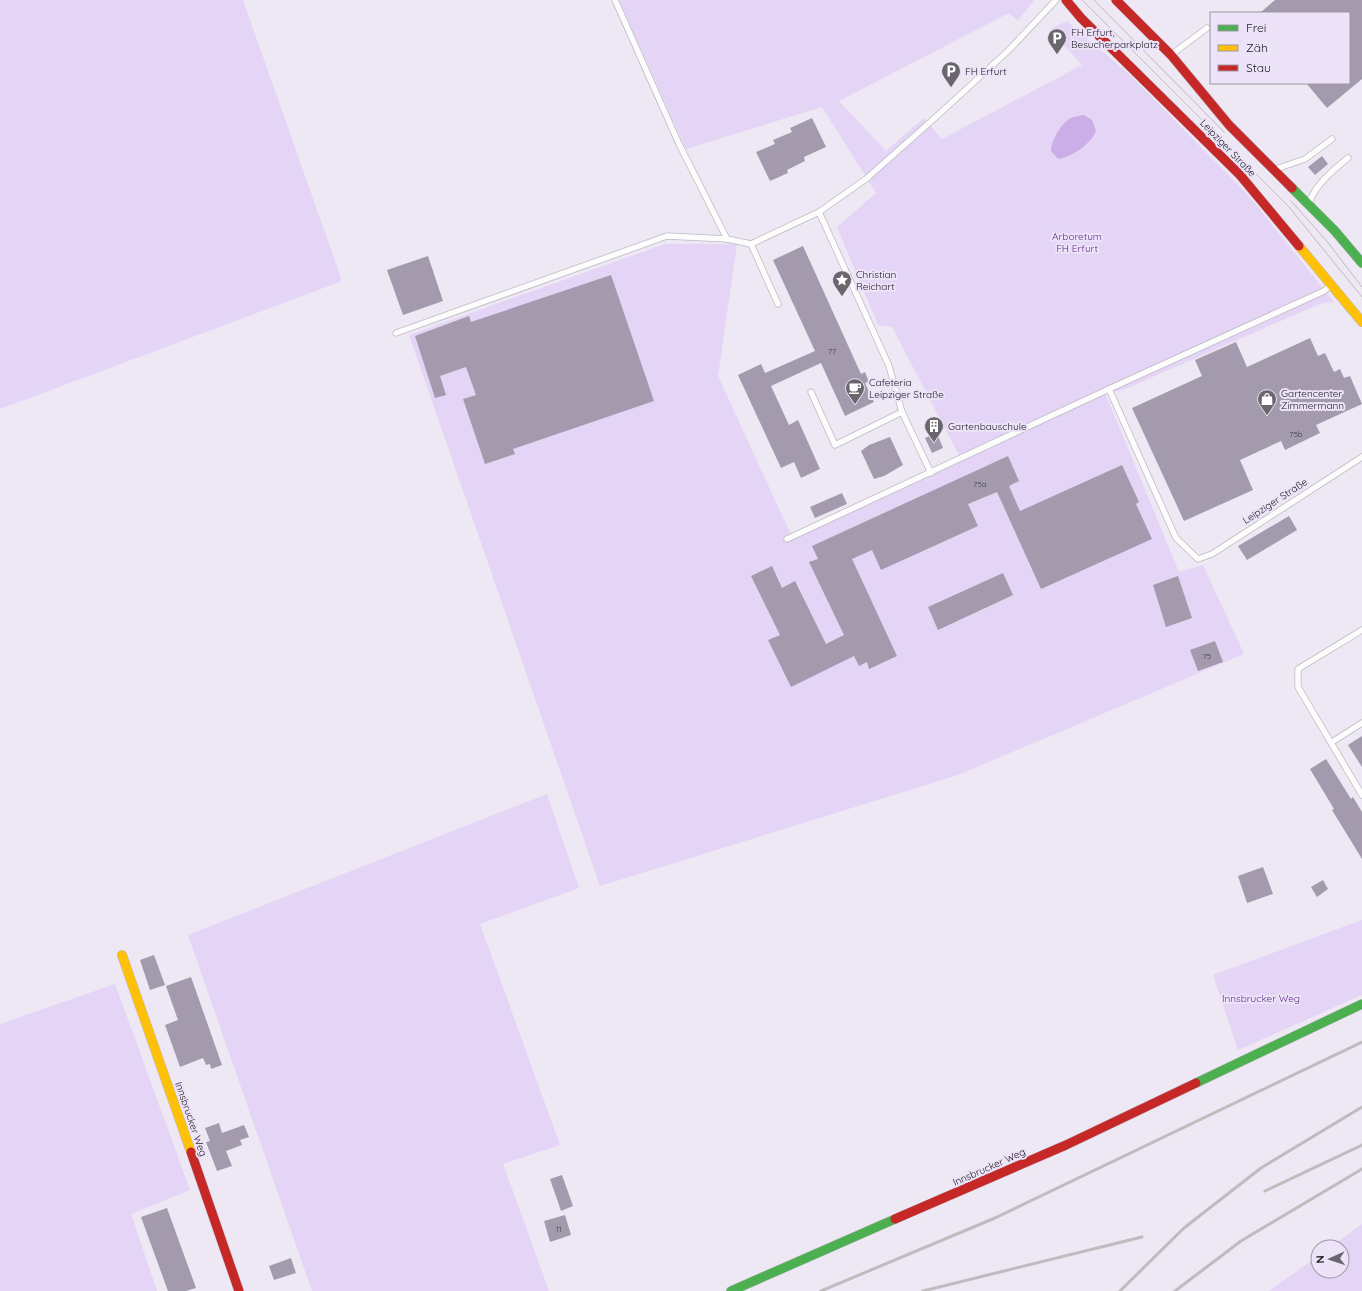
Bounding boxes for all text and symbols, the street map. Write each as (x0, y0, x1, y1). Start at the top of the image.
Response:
legend (1210, 12, 1350, 84)
text: Frei (1246, 20, 1266, 35)
place label: FH Erfurt, Besucherparkplatz (1071, 26, 1158, 51)
parking icon: FH Erfurt, Besucherparkplatz (1046, 27, 1068, 55)
text: Zäh (1246, 40, 1268, 55)
parking icon: FH Erfurt (940, 60, 962, 88)
text: Stau (1246, 60, 1271, 75)
place label: FH Erfurt (965, 65, 1007, 78)
street label: Leipziger Straße (1197, 117, 1259, 180)
park label: Arboretum FH Erfurt (1052, 230, 1102, 255)
place label: Christian Reichart (856, 268, 896, 293)
place icon: Christian Reichart (831, 269, 853, 297)
house number: 77 (828, 346, 836, 356)
place label: Cafeteria Leipziger Straße (869, 376, 944, 401)
cafe icon: Cafeteria Leipziger Straße (844, 377, 866, 405)
place label: Gartencenter Zimmermann (1281, 387, 1344, 412)
shop icon: Gartencenter Zimmermann (1256, 388, 1278, 416)
building icon: Gartenbauschule (923, 415, 945, 443)
place label: Gartenbauschule (948, 420, 1027, 433)
house number: 75b (1289, 429, 1303, 439)
street label: Leipziger Straße (1240, 475, 1310, 527)
house number: 75a (973, 479, 987, 489)
house number: 75 (1203, 651, 1211, 661)
park label: Innsbrucker Weg (1222, 992, 1300, 1005)
street label: Innsbrucker Weg (172, 1080, 210, 1158)
street label: Innsbrucker Weg (951, 1145, 1027, 1189)
house number: 11 (556, 1224, 562, 1234)
north arrow (1310, 1239, 1350, 1279)
text: N (1313, 1255, 1327, 1264)

